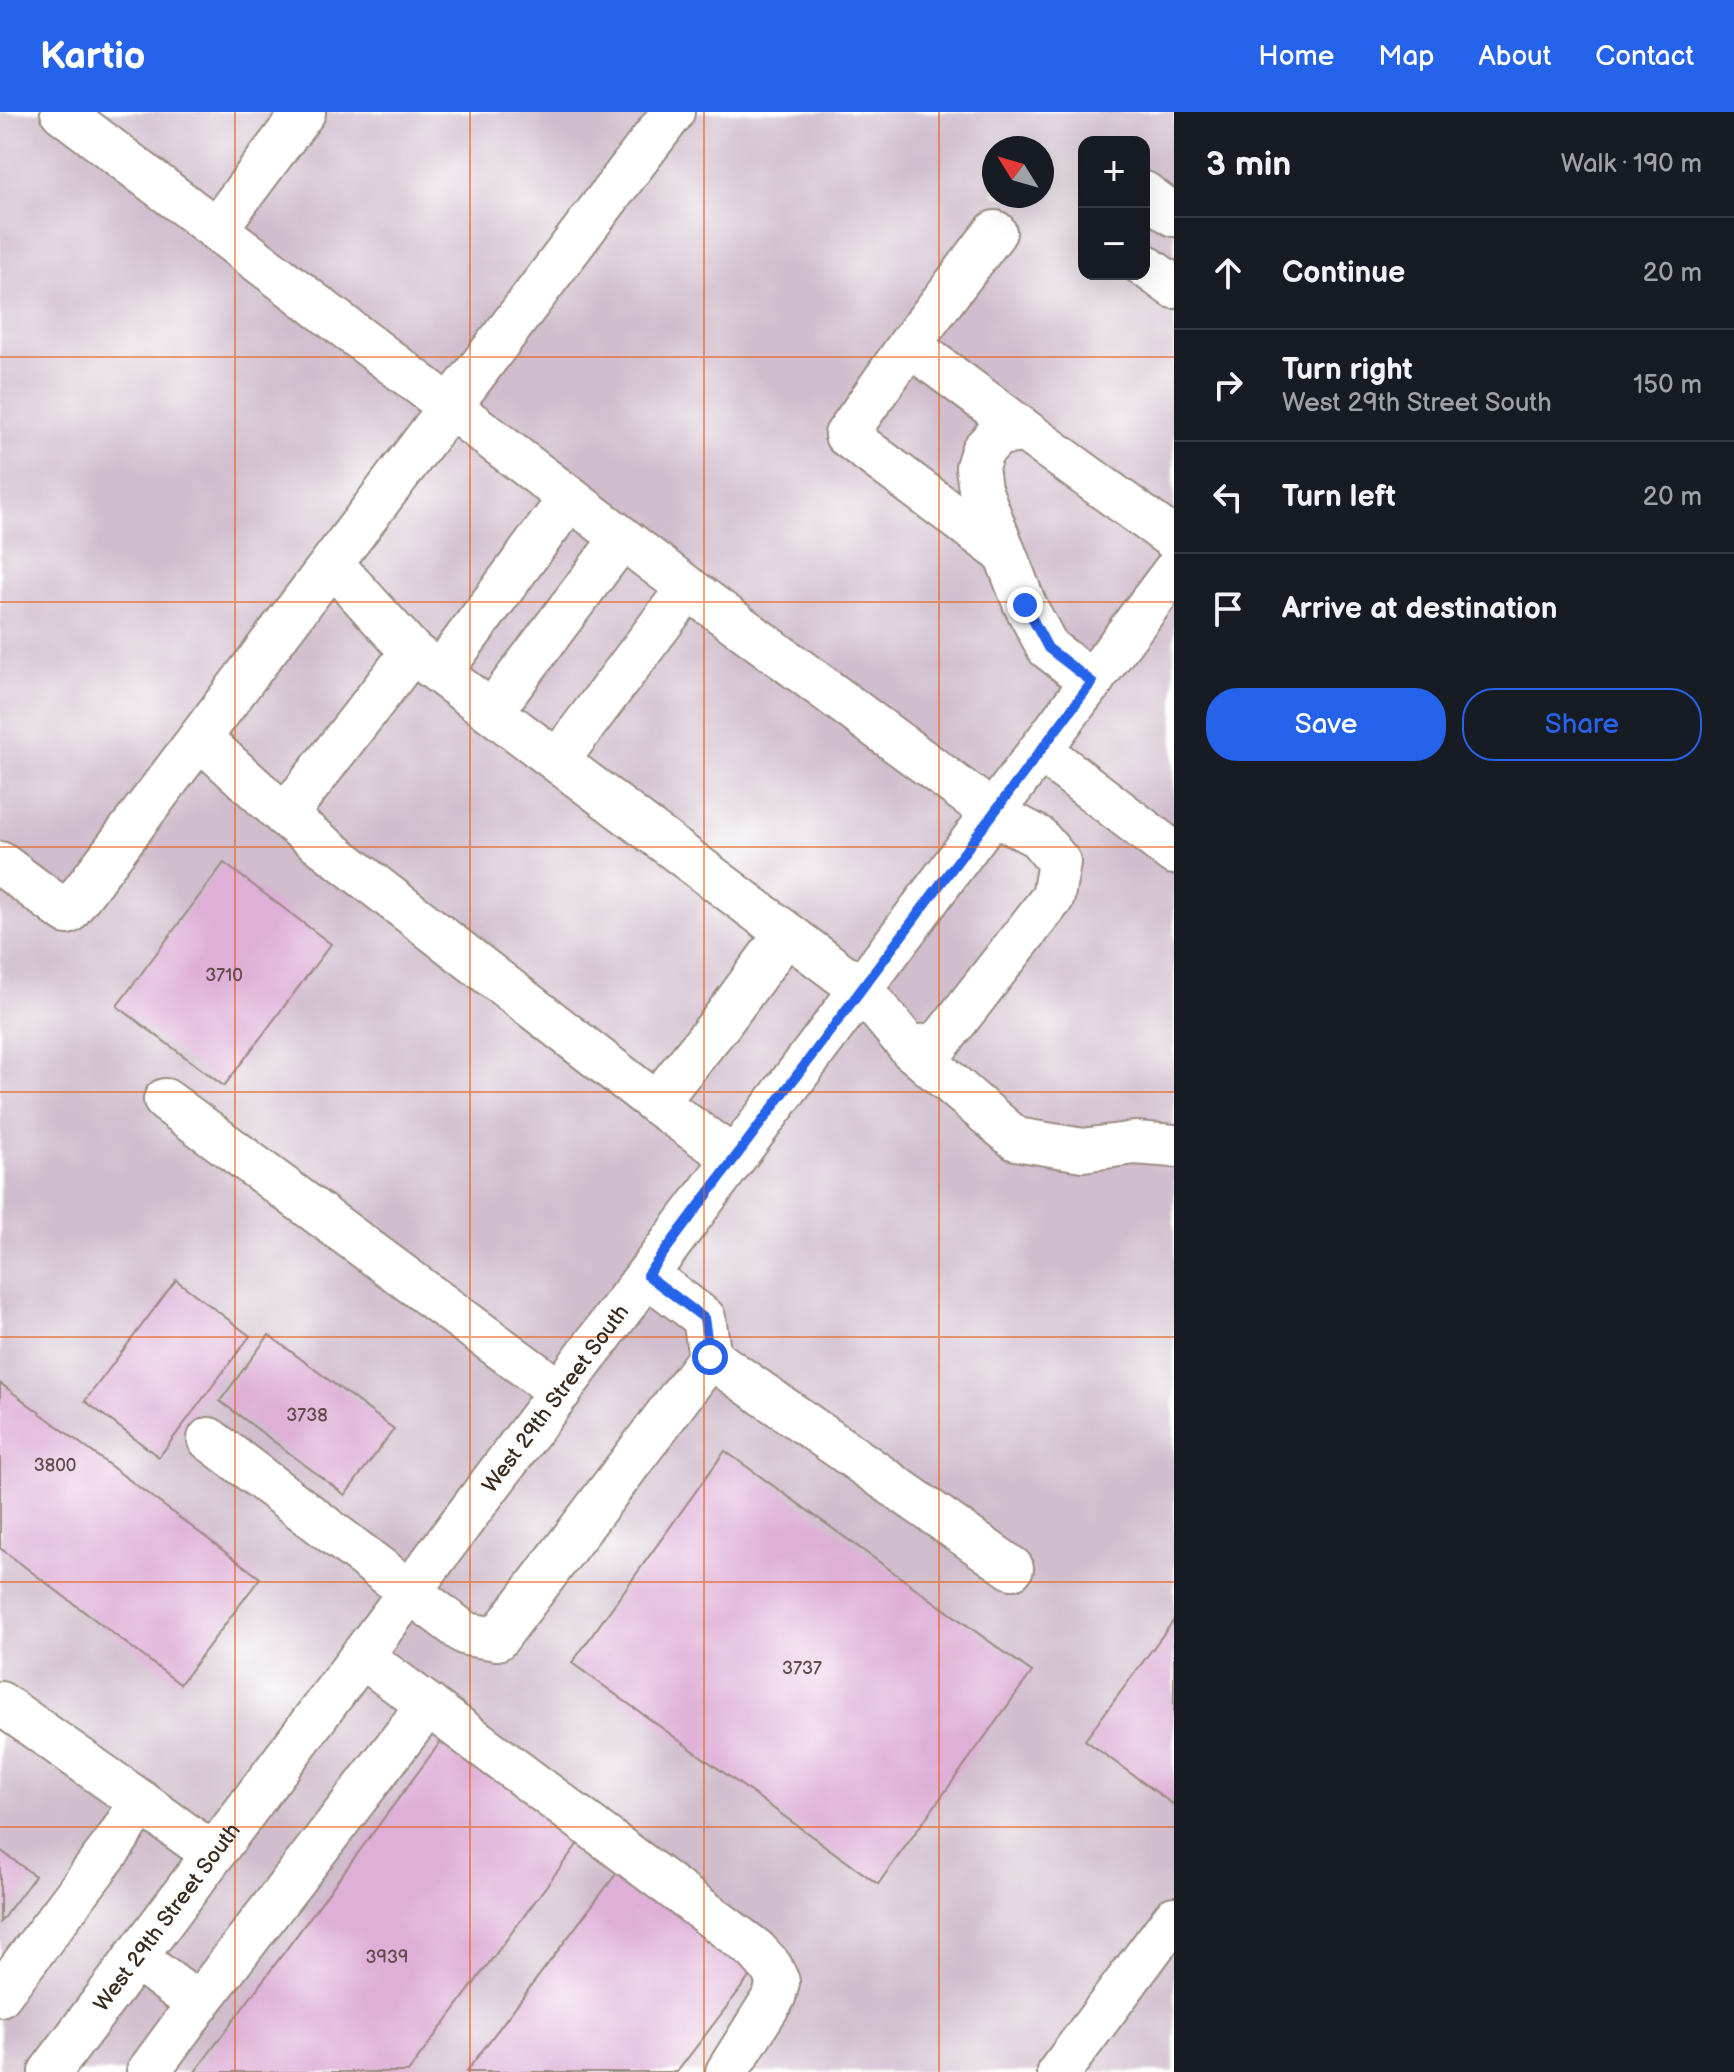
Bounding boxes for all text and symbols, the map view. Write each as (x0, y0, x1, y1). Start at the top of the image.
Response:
text: Kartio (40, 34, 146, 79)
text: Home (1258, 40, 1334, 73)
text: Map (1378, 40, 1435, 73)
text: About (1479, 40, 1551, 73)
text: Contact (1595, 40, 1694, 73)
north arrow (982, 136, 1054, 208)
map controls (1078, 136, 1150, 280)
button: + (1078, 136, 1150, 208)
text: 3 min (1206, 144, 1291, 185)
text: Walk · 190 m (1561, 149, 1702, 180)
button: − (1078, 208, 1150, 280)
icon: ahead (1206, 251, 1250, 295)
text: Continue (1282, 255, 1405, 291)
text: 20 m (1643, 258, 1702, 289)
text: Turn right (1282, 352, 1413, 388)
icon: right (1206, 363, 1250, 407)
text: 150 m (1633, 370, 1702, 401)
text: West 29th Street South (1282, 388, 1552, 419)
icon: left (1206, 475, 1250, 519)
text: Turn left (1282, 479, 1396, 515)
text: 20 m (1643, 482, 1702, 513)
route end (1007, 587, 1043, 623)
icon: arrive (1206, 587, 1250, 631)
text: Arrive at destination (1282, 591, 1558, 627)
button: Save (1206, 688, 1446, 761)
button: Share (1462, 688, 1702, 761)
house number: 3710 (205, 965, 243, 986)
street label: West 29th Street South (477, 1299, 635, 1498)
route start (692, 1339, 728, 1375)
house number: 3738 (286, 1405, 328, 1426)
house number: 3800 (34, 1455, 76, 1476)
house number: 3737 (782, 1658, 822, 1679)
street label: West 29th Street South (88, 1818, 247, 2017)
house number: 3939 (366, 1947, 408, 1968)

